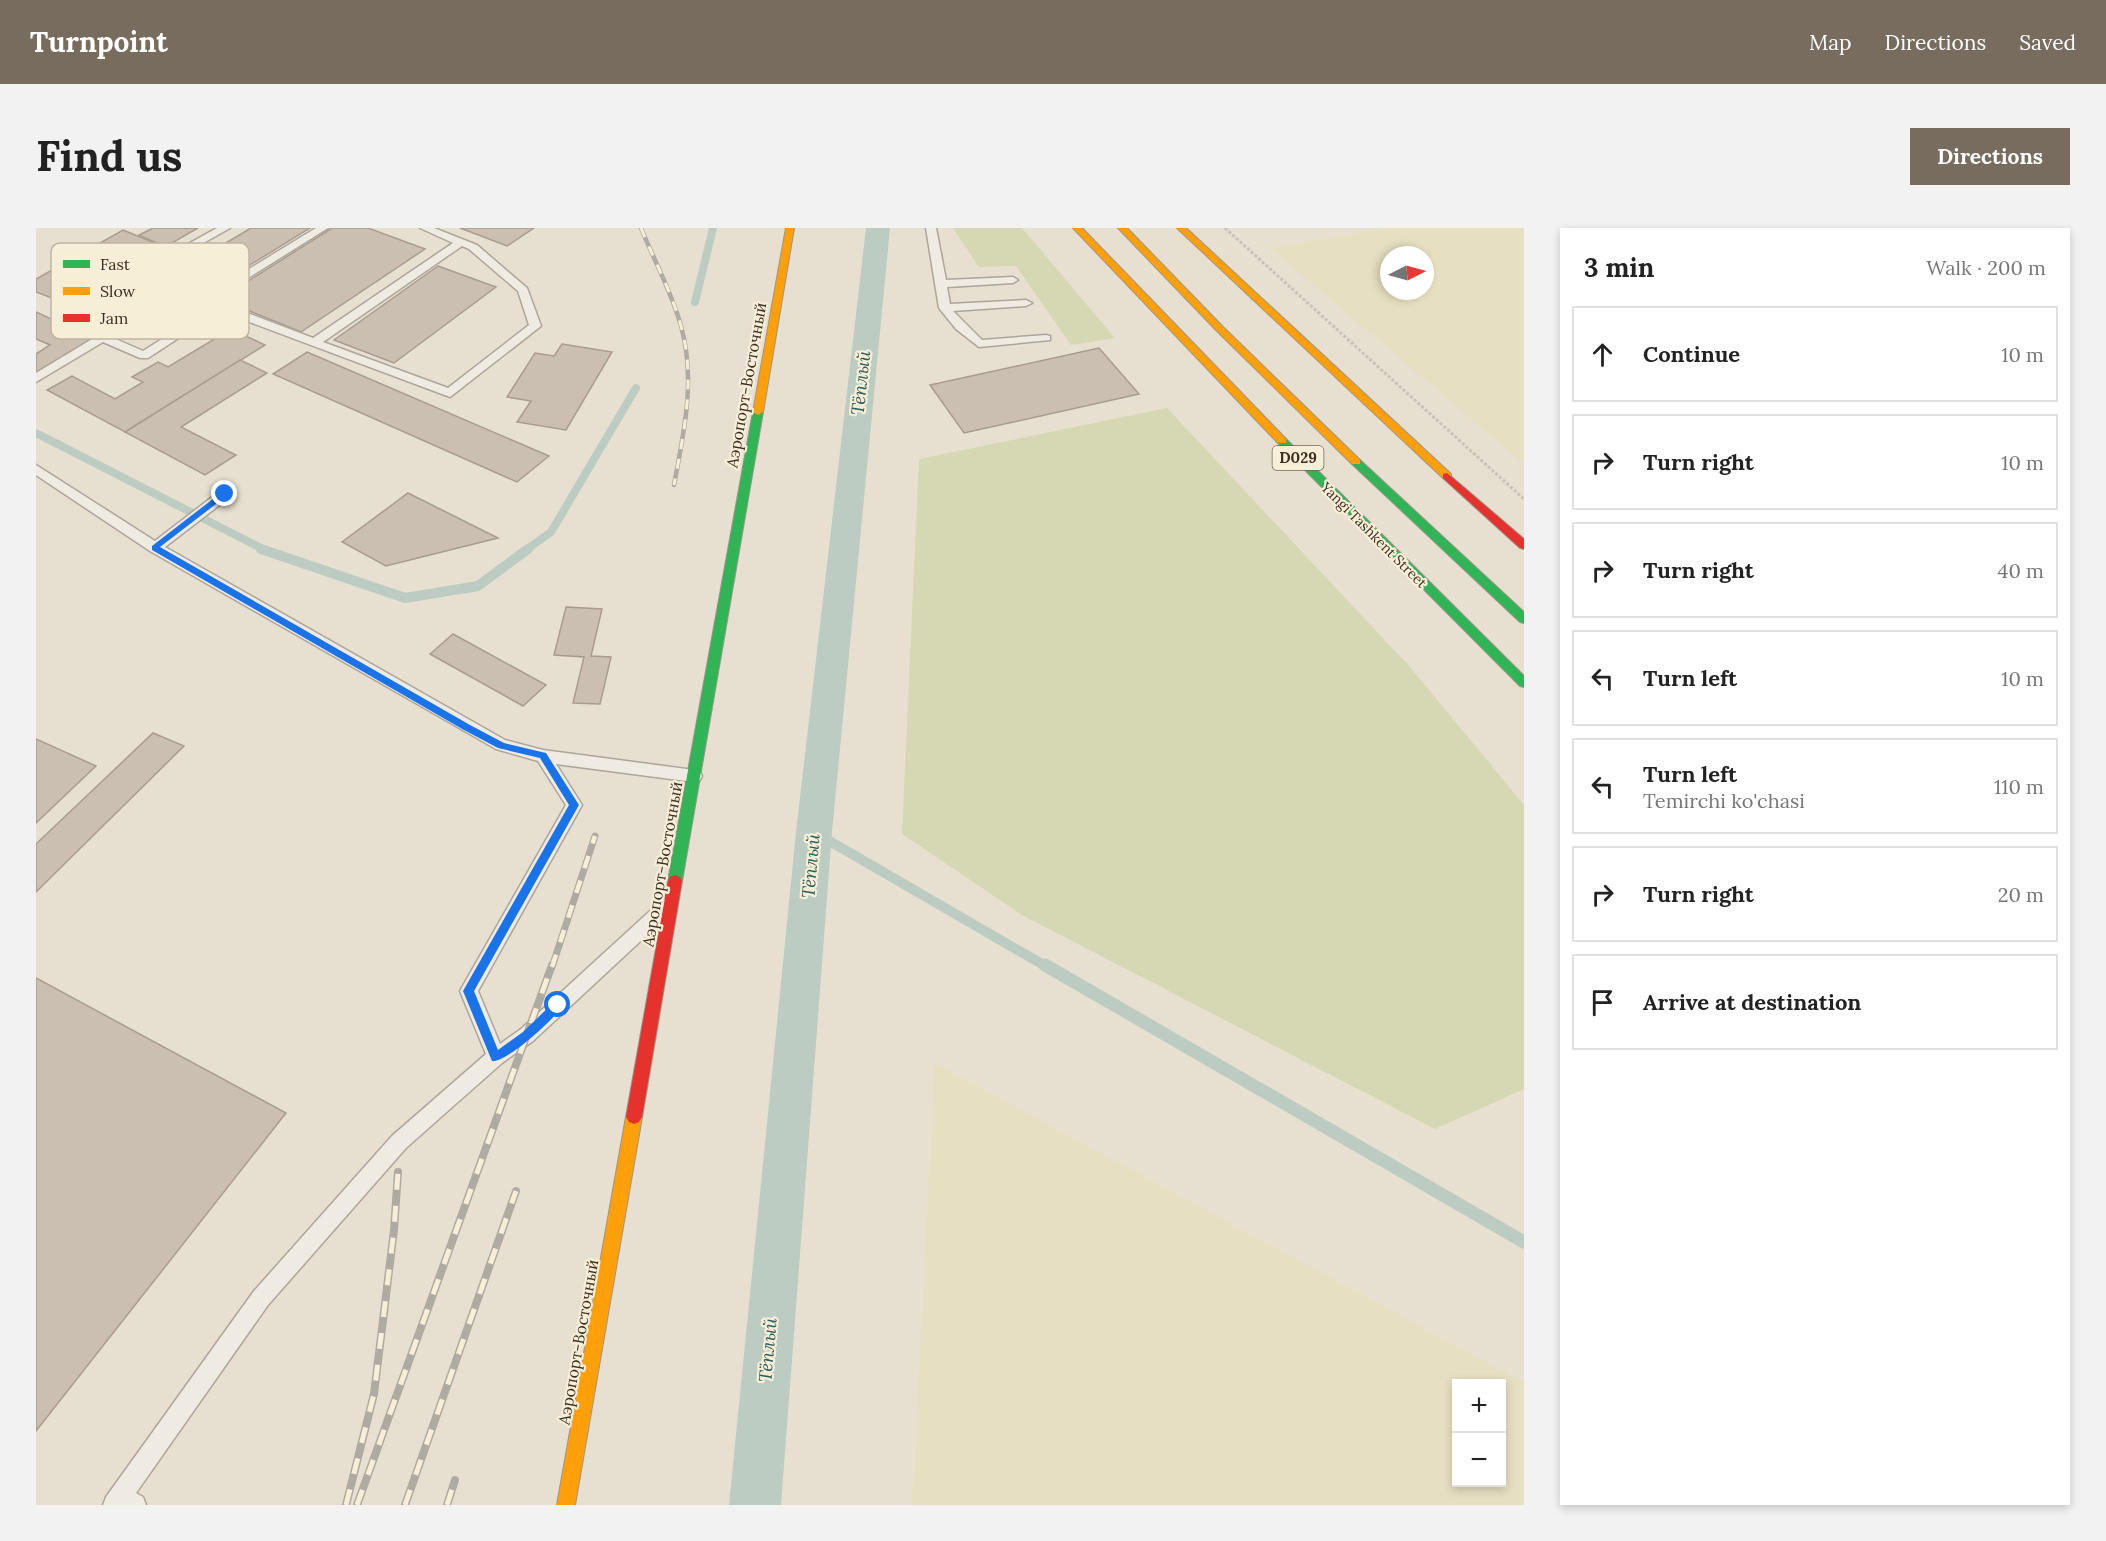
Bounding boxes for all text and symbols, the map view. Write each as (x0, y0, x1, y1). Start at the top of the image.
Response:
text: Turnpoint (30, 24, 168, 60)
text: Map (1809, 29, 1852, 56)
text: Directions (1885, 29, 1986, 56)
text: Saved (2019, 29, 2076, 56)
button: Directions (1910, 128, 2070, 185)
text: Find us (36, 129, 182, 183)
legend (51, 243, 249, 339)
north arrow (1380, 246, 1434, 300)
text: 3 min (1584, 251, 1654, 284)
text: Fast (100, 254, 131, 274)
text: Walk · 200 m (1926, 255, 2046, 280)
text: Slow (100, 281, 136, 301)
street label: Аэропорт-Восточный (721, 301, 770, 470)
text: Jam (99, 308, 128, 328)
icon: ahead (1586, 338, 1619, 371)
text: Continue (1643, 340, 1740, 368)
text: 10 m (2001, 342, 2044, 367)
water label: Тёплый (846, 349, 875, 416)
road number: D029 (1272, 446, 1324, 470)
icon: right (1586, 446, 1619, 479)
text: Turn right (1643, 448, 1754, 476)
text: 10 m (2001, 450, 2044, 475)
street label: Yangi Tashkent Street (1317, 478, 1431, 592)
route end (211, 480, 237, 506)
icon: right (1586, 554, 1619, 587)
text: Turn right (1643, 556, 1754, 584)
text: 40 m (1998, 558, 2044, 583)
icon: left (1586, 662, 1619, 695)
text: Turn left (1643, 664, 1737, 692)
text: 10 m (2001, 666, 2044, 691)
text: Turn left (1643, 760, 1737, 788)
icon: left (1586, 770, 1619, 803)
text: 110 m (1994, 774, 2044, 799)
street label: Аэропорт-Восточный (637, 780, 686, 949)
text: Temirchi ko'chasi (1643, 788, 1805, 813)
water label: Тёплый (796, 833, 825, 899)
icon: right (1586, 878, 1619, 911)
text: Turn right (1643, 880, 1754, 908)
text: 20 m (1998, 882, 2044, 907)
icon: arrive (1586, 986, 1619, 1019)
text: Arrive at destination (1643, 988, 1861, 1016)
route start (544, 991, 570, 1017)
street label: Аэропорт-Восточный (553, 1258, 602, 1427)
water label: Тёплый (753, 1317, 782, 1383)
map controls (1452, 1379, 1506, 1487)
button: + (1452, 1379, 1506, 1433)
button: − (1452, 1433, 1506, 1487)

